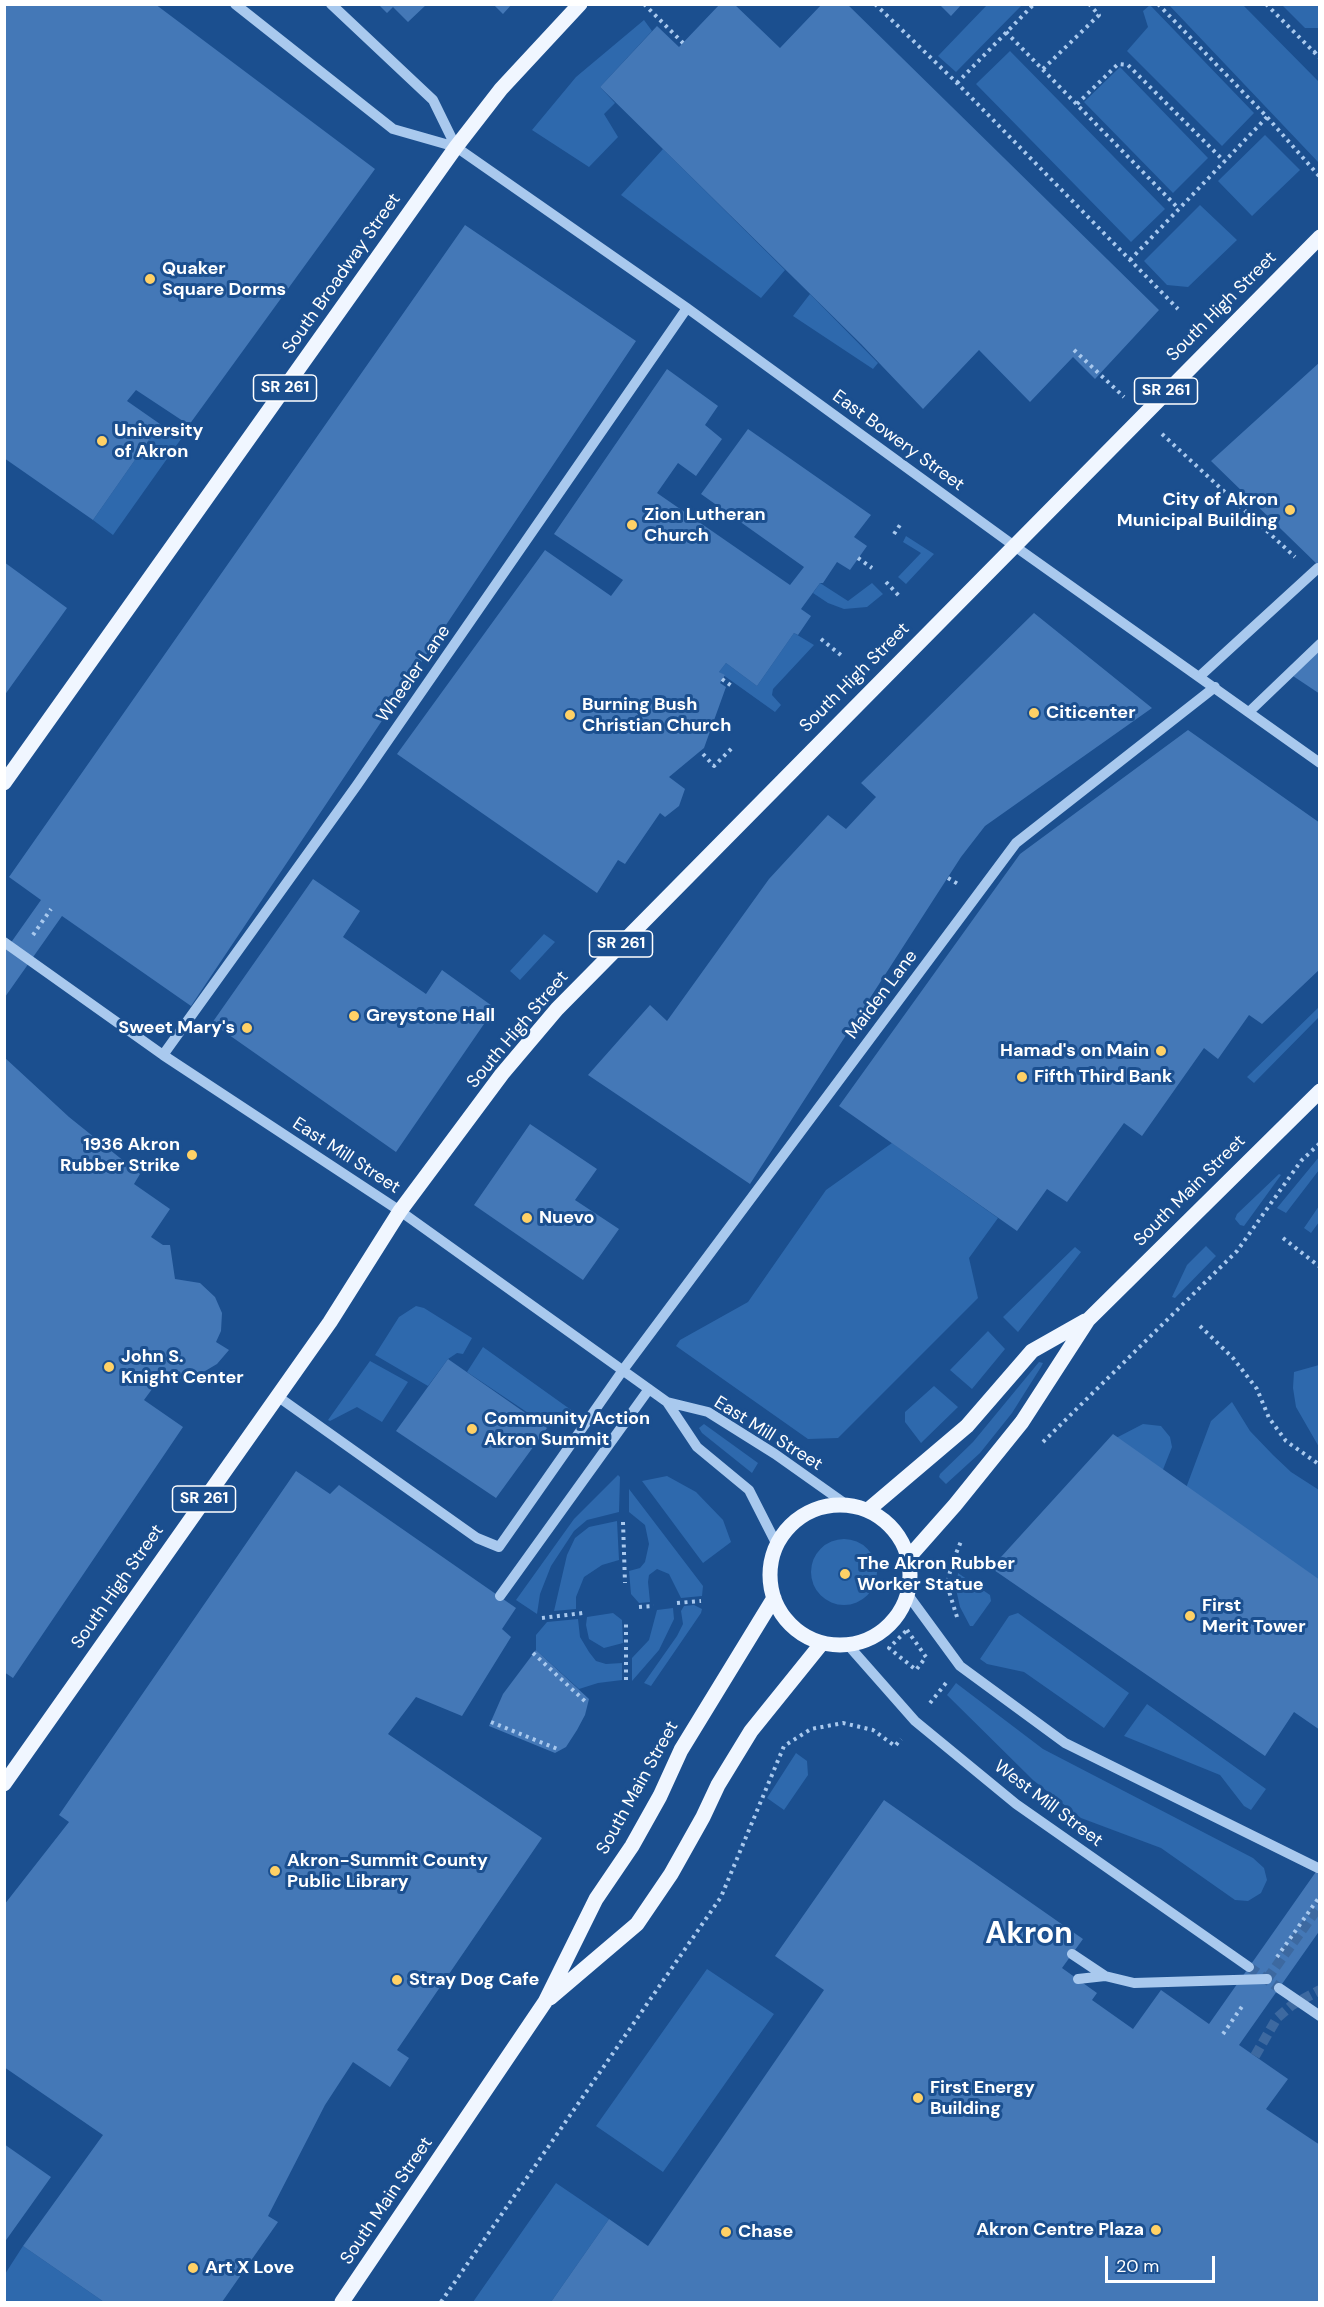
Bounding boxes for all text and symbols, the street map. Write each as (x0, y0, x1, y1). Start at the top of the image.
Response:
street label: South Broadway Street (278, 189, 406, 359)
street label: South High Street (1163, 248, 1281, 366)
place label: Quaker Square Dorms (162, 258, 286, 300)
marker: Quaker Square Dorms (143, 272, 157, 286)
road number: SR 261 (254, 375, 316, 401)
road number: SR 261 (1134, 378, 1198, 404)
street label: East Bowery Street (828, 386, 968, 496)
place label: University of Akron (114, 420, 203, 462)
marker: University of Akron (95, 434, 109, 448)
place label: City of Akron Municipal Building (1117, 489, 1278, 532)
marker: City of Akron Municipal Building (1283, 503, 1297, 517)
place label: Zion Lutheran Church (644, 504, 766, 546)
marker: Zion Lutheran Church (625, 518, 639, 532)
street label: South High Street (796, 619, 914, 737)
street label: Wheeler Lane (373, 621, 455, 727)
place label: Burning Bush Christian Church (582, 694, 731, 736)
place label: Citicenter (1046, 702, 1136, 724)
marker: Citicenter (1027, 706, 1041, 720)
marker: Burning Bush Christian Church (563, 708, 577, 722)
road number: SR 261 (590, 931, 652, 957)
street label: Maiden Lane (842, 946, 922, 1044)
street label: South High Street (463, 967, 573, 1093)
place label: Greystone Hall (366, 1005, 495, 1027)
marker: Greystone Hall (347, 1009, 361, 1023)
place label: Sweet Mary's (118, 1017, 235, 1039)
marker: Sweet Mary's (240, 1021, 254, 1035)
place label: Hamad's on Main (1000, 1040, 1149, 1062)
marker: Hamad's on Main (1154, 1044, 1168, 1058)
place label: Fifth Third Bank (1034, 1066, 1172, 1088)
marker: Fifth Third Bank (1015, 1070, 1029, 1084)
street label: East Mill Street (288, 1113, 404, 1199)
street label: South Main Street (1130, 1131, 1250, 1251)
place label: 1936 Akron Rubber Strike (60, 1134, 180, 1176)
marker: 1936 Akron Rubber Strike (185, 1148, 199, 1162)
place label: Nuevo (539, 1207, 594, 1229)
marker: Nuevo (520, 1211, 534, 1225)
place label: John S. Knight Center (121, 1346, 244, 1388)
marker: John S. Knight Center (102, 1360, 116, 1374)
street label: East Mill Street (710, 1392, 826, 1476)
place label: Community Action Akron Summit (484, 1408, 650, 1450)
marker: Community Action Akron Summit (465, 1422, 479, 1436)
road number: SR 261 (172, 1486, 236, 1512)
street label: South High Street (67, 1521, 169, 1653)
place label: The Akron Rubber Worker Statue (857, 1553, 1015, 1596)
marker: The Akron Rubber Worker Statue (838, 1567, 852, 1581)
place label: First Merit Tower (1202, 1595, 1306, 1638)
marker: First Merit Tower (1183, 1609, 1197, 1623)
street label: South Main Street (592, 1718, 684, 1858)
street label: West Mill Street (989, 1756, 1107, 1852)
place label: Akron-Summit County Public Library (287, 1850, 488, 1892)
marker: Akron-Summit County Public Library (268, 1864, 282, 1878)
district label: Akron (985, 1917, 1073, 1953)
place label: Stray Dog Cafe (409, 1969, 539, 1991)
marker: Stray Dog Cafe (390, 1973, 404, 1987)
place label: First Energy Building (930, 2077, 1035, 2120)
marker: First Energy Building (911, 2091, 925, 2105)
street label: South Main Street (336, 2133, 438, 2269)
place label: Akron Centre Plaza (976, 2219, 1144, 2241)
place label: Chase (738, 2221, 793, 2243)
marker: Akron Centre Plaza (1149, 2223, 1163, 2237)
marker: Chase (719, 2225, 733, 2239)
scale bar (1108, 2244, 1218, 2282)
text: 20 m (1116, 2254, 1159, 2278)
place label: Art X Love (205, 2257, 294, 2279)
marker: Art X Love (186, 2261, 200, 2275)

